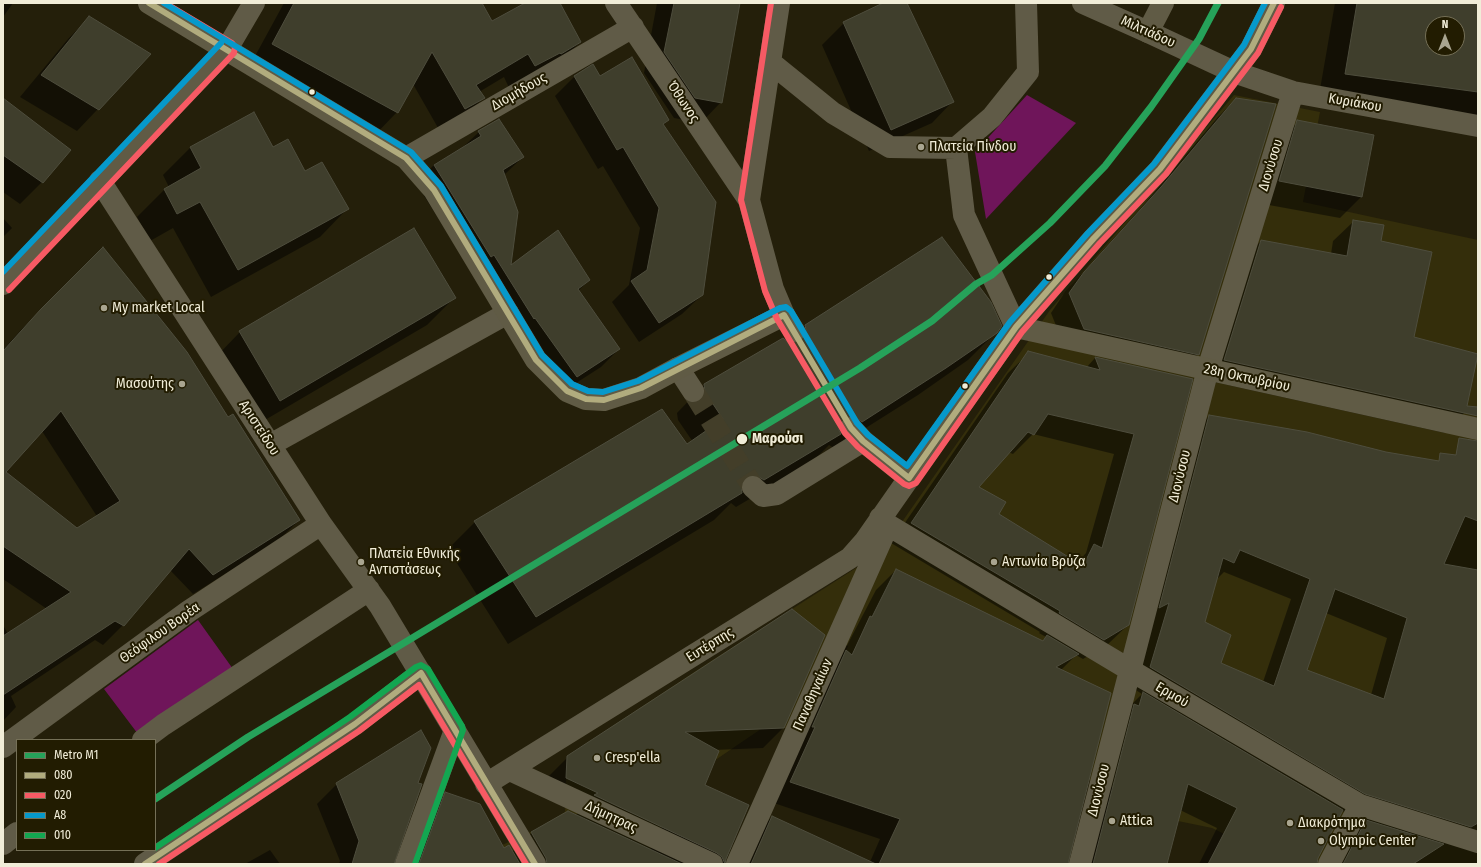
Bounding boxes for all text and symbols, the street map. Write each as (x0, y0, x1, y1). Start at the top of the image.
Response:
street label: Μιλτιάδου (1118, 13, 1178, 51)
north arrow (1425, 16, 1465, 56)
text: N (1442, 18, 1448, 31)
street label: Διομήδους (488, 69, 550, 115)
street label: Όθωνος (663, 78, 703, 126)
unlabelled marker (307, 87, 317, 97)
street label: Κυριάκου (1327, 90, 1383, 116)
street label: Διονύσου (1255, 137, 1287, 193)
place label: Πλατεία Πίνδου (929, 139, 1016, 155)
marker: Πλατεία Πίνδου (916, 142, 926, 152)
unlabelled marker (1044, 272, 1054, 282)
place label: My market Local (112, 300, 205, 316)
marker: My market Local (99, 303, 109, 313)
street label: 28η Οκτωβρίου (1202, 361, 1292, 395)
place label: Μασούτης (116, 376, 174, 392)
marker: Μασούτης (177, 379, 187, 389)
unlabelled marker (960, 381, 970, 391)
street label: Αριστείδου (235, 397, 283, 459)
place label: Μαρούσι (752, 431, 803, 447)
marker: Μαρούσι (735, 432, 749, 446)
street label: Διονύσου (1165, 448, 1195, 504)
place label: Πλατεία Εθνικής Αντιστάσεως (369, 546, 460, 578)
place label: Αντωνία Βρύζα (1002, 554, 1085, 570)
marker: Πλατεία Εθνικής Αντιστάσεως (356, 557, 366, 567)
marker: Αντωνία Βρύζα (989, 557, 999, 567)
street label: Θεόφιλου Βορέα (117, 599, 203, 667)
street label: Ευτέρπης (683, 624, 737, 666)
street label: Παναθηναίων (790, 656, 836, 734)
street label: Ερμού (1152, 679, 1192, 711)
legend (16, 739, 156, 851)
text: Metro Μ1 (54, 748, 98, 762)
place label: Cresp'ella (605, 750, 660, 766)
marker: Cresp'ella (592, 753, 602, 763)
street label: Διονύσου (1084, 762, 1114, 818)
text: 080 (54, 768, 73, 782)
text: 020 (54, 788, 72, 802)
street label: Δήμητρας (582, 798, 640, 836)
text: A8 (54, 808, 66, 822)
place label: Attica (1120, 813, 1153, 829)
place label: Διακρότημα (1298, 815, 1366, 831)
marker: Attica (1107, 816, 1117, 826)
marker: Διακρότημα (1285, 818, 1295, 828)
text: 010 (54, 828, 71, 842)
place label: Olympic Center (1329, 833, 1416, 849)
marker: Olympic Center (1316, 836, 1326, 846)

